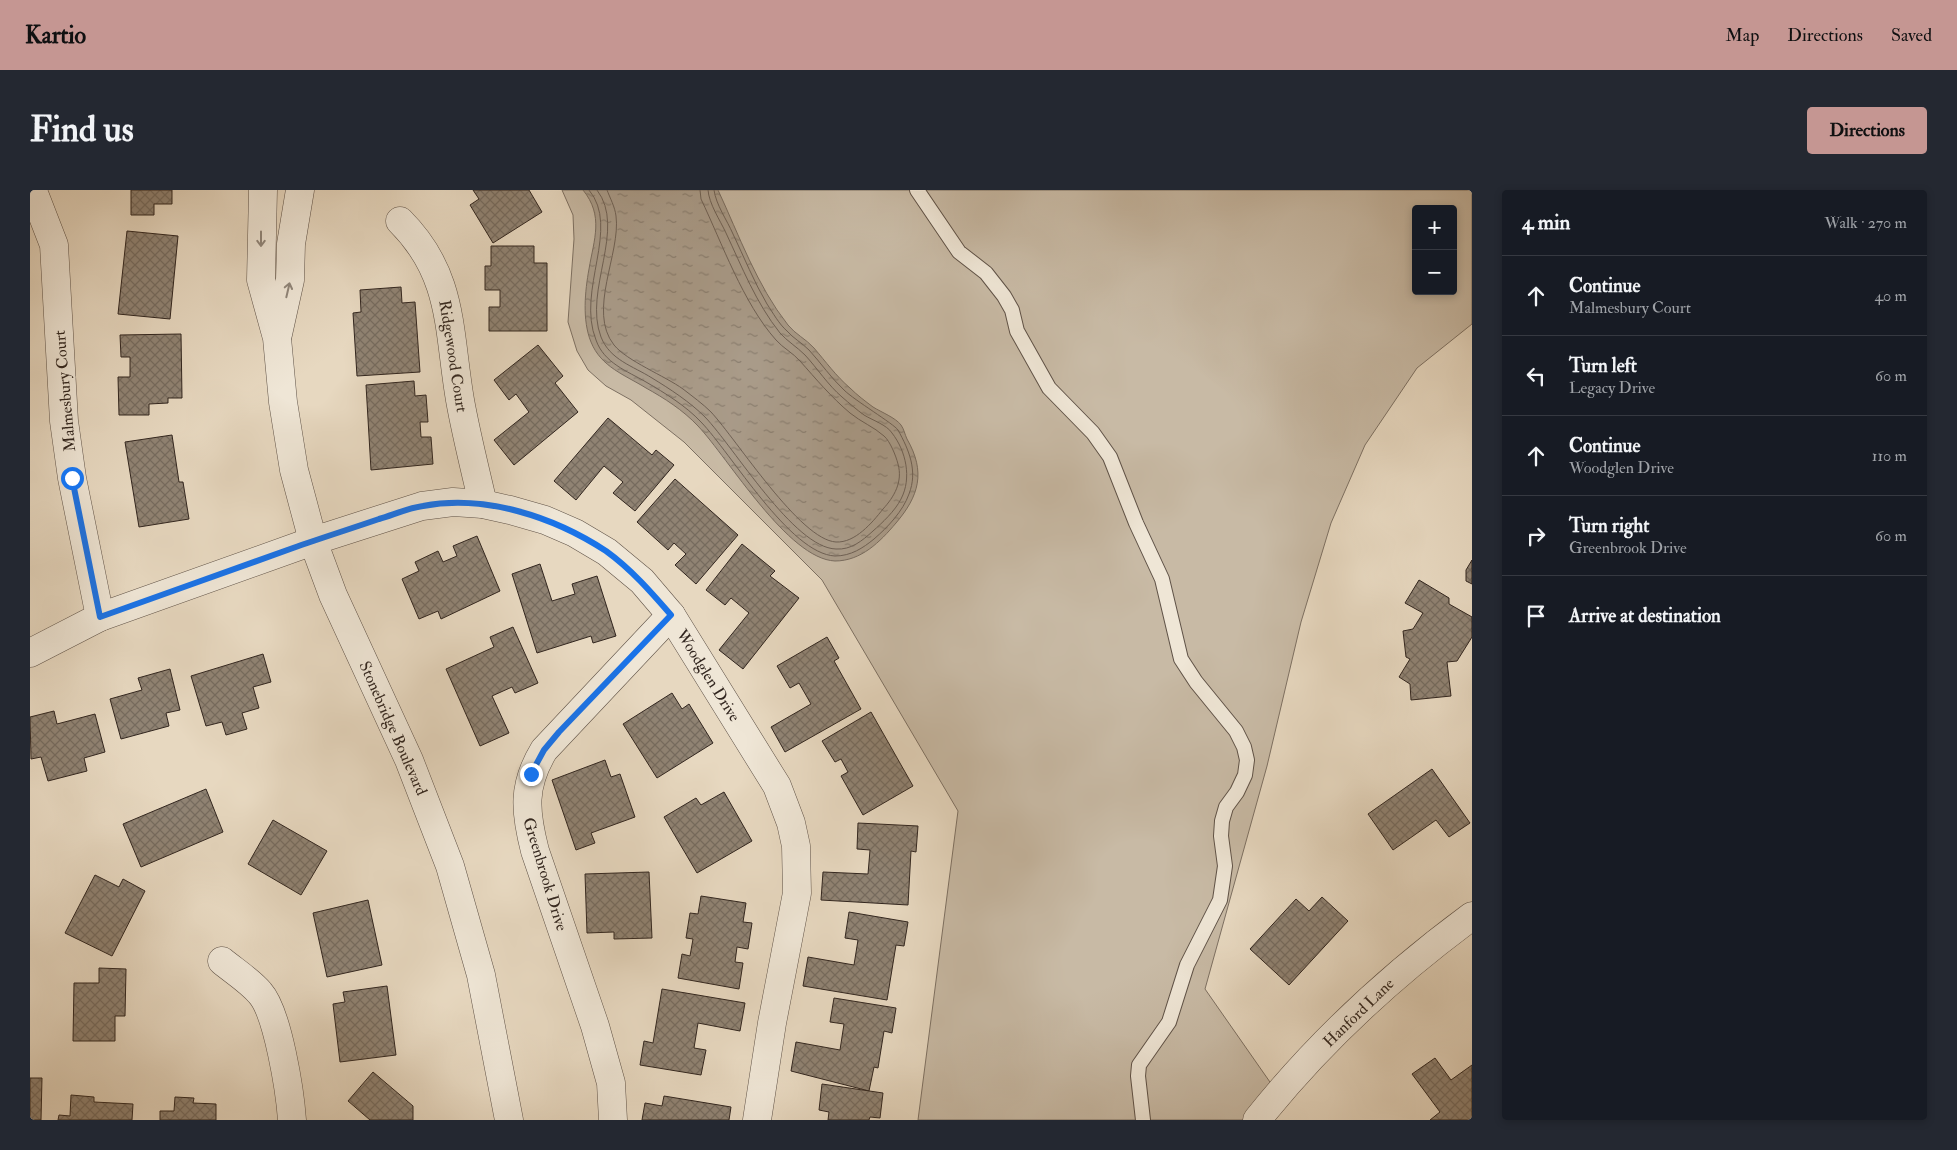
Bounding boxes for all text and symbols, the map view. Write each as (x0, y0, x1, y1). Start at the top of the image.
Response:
text: Kartio (25, 20, 86, 51)
text: Map (1726, 24, 1759, 47)
text: Directions (1787, 24, 1863, 47)
text: Saved (1891, 24, 1932, 47)
button: Directions (1807, 107, 1927, 154)
text: Find us (30, 108, 134, 152)
map controls (1412, 205, 1457, 295)
button: + (1412, 205, 1457, 250)
text: 4 min (1522, 209, 1570, 236)
text: Walk · 270 m (1825, 213, 1907, 233)
one-way arrow (256, 230, 266, 246)
button: − (1412, 250, 1457, 295)
text: Continue (1569, 274, 1640, 298)
icon: ahead (1522, 282, 1550, 310)
one-way arrow (284, 283, 293, 299)
text: 40 m (1874, 286, 1907, 306)
text: Malmesbury Court (1569, 298, 1691, 318)
street label: Ridgewood Court (434, 299, 472, 414)
street label: Malmesbury Court (50, 329, 80, 452)
text: Turn left (1569, 354, 1637, 378)
icon: left (1522, 362, 1550, 390)
text: 60 m (1875, 366, 1907, 386)
text: Legacy Drive (1569, 378, 1655, 398)
text: Continue (1569, 434, 1640, 458)
icon: ahead (1522, 442, 1550, 470)
text: 110 m (1872, 446, 1907, 466)
text: Woodglen Drive (1569, 458, 1674, 478)
route start (61, 467, 84, 490)
text: Turn right (1569, 514, 1649, 538)
icon: right (1522, 522, 1550, 550)
text: 60 m (1875, 526, 1907, 546)
text: Greenbrook Drive (1569, 538, 1687, 558)
icon: arrive (1522, 602, 1550, 630)
text: Arrive at destination (1569, 604, 1721, 628)
street label: Woodglen Drive (671, 625, 745, 726)
street label: Stonebridge Boulevard (355, 658, 432, 799)
route end (520, 763, 543, 786)
street label: Greenbrook Drive (518, 815, 572, 934)
street label: Hanford Lane (1319, 974, 1399, 1052)

